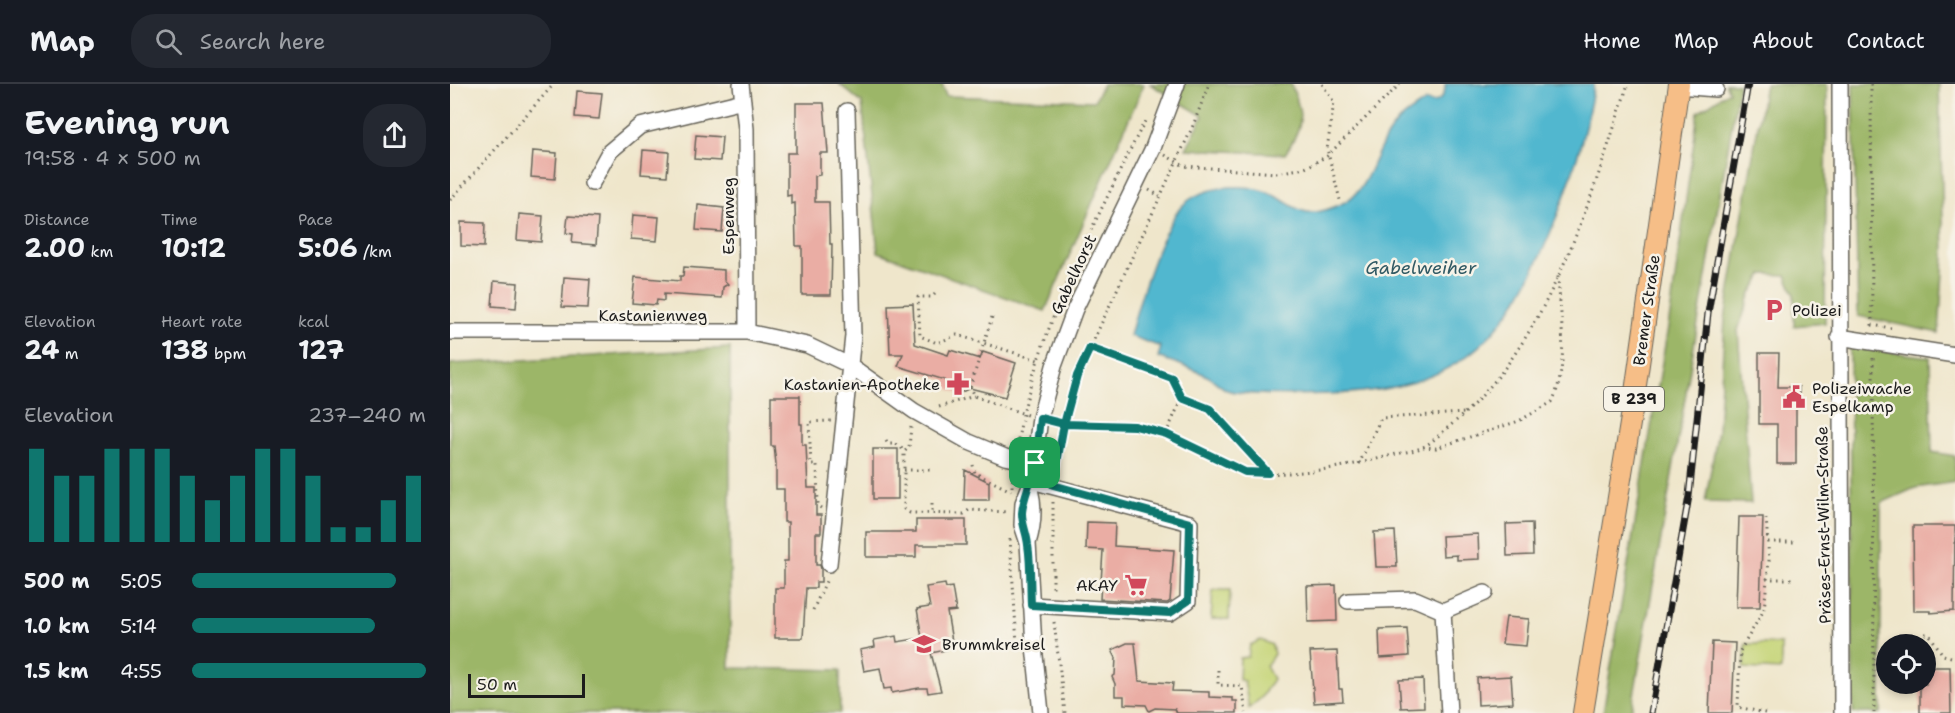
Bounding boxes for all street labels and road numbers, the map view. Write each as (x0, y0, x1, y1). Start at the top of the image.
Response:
street label: Espenweg (718, 177, 739, 255)
street label: Gabelhorst (1046, 231, 1101, 318)
street label: Bremer Straße (1628, 253, 1665, 367)
street label: Kastanienweg (599, 305, 708, 326)
road number: B 239 (1604, 387, 1664, 411)
street label: Präses-Ernst-Wilm-Straße (1811, 426, 1836, 624)

